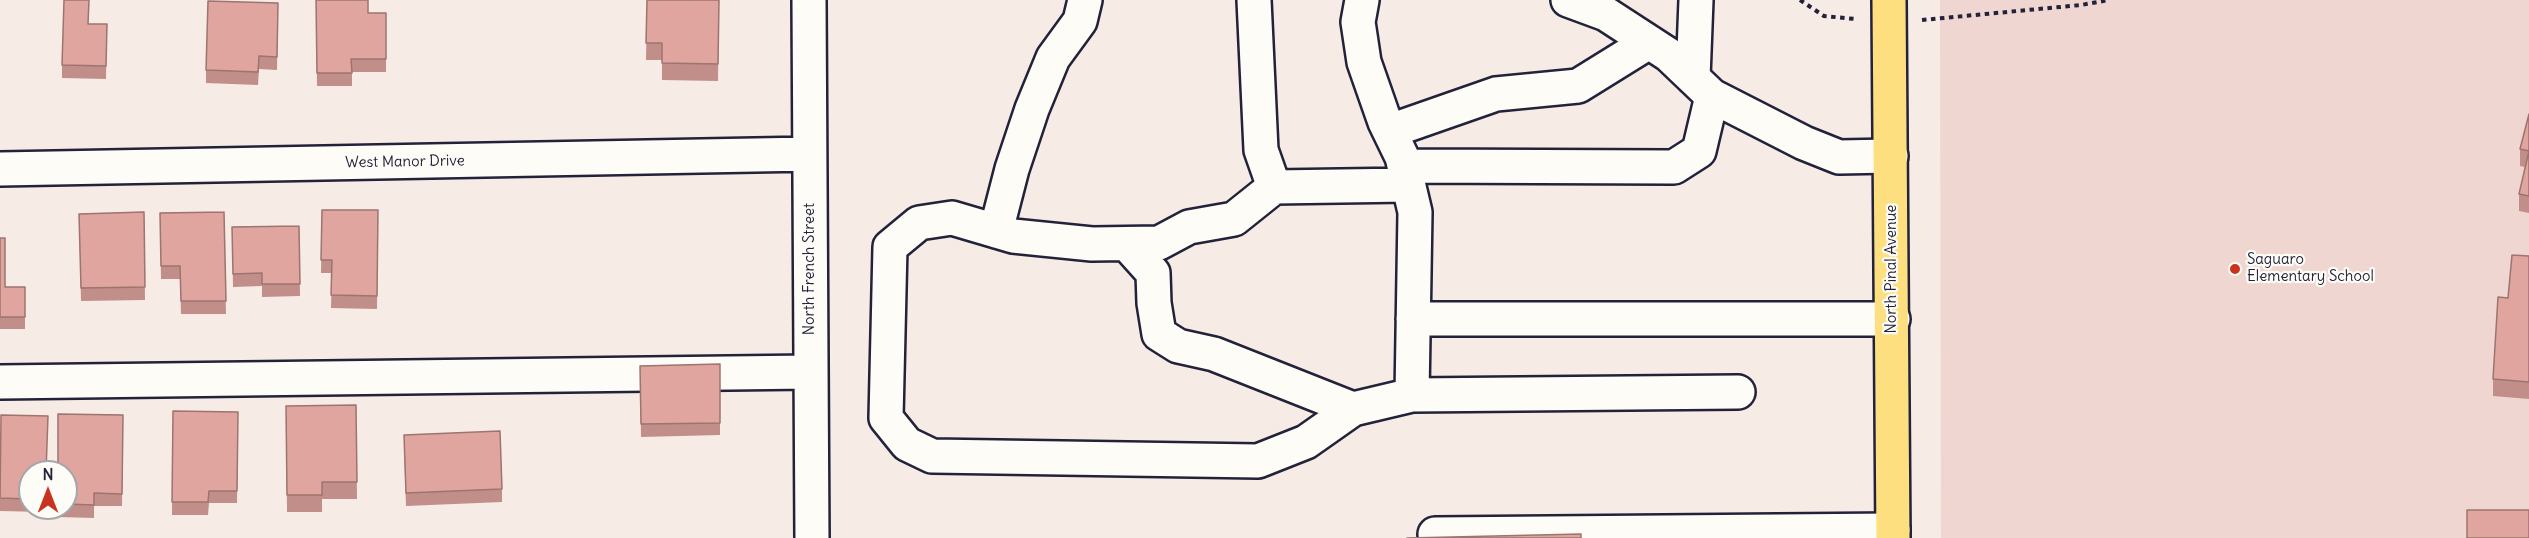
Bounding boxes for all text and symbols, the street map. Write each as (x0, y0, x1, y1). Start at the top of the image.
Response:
street label: West Manor Drive (345, 152, 465, 172)
street label: North French Street (801, 203, 819, 335)
street label: North Pinal Avenue (1883, 205, 1901, 333)
place label: Saguaro Elementary School (2247, 251, 2374, 286)
marker: Saguaro Elementary School (2228, 262, 2242, 276)
north arrow (18, 460, 78, 520)
text: N (42, 464, 54, 484)

